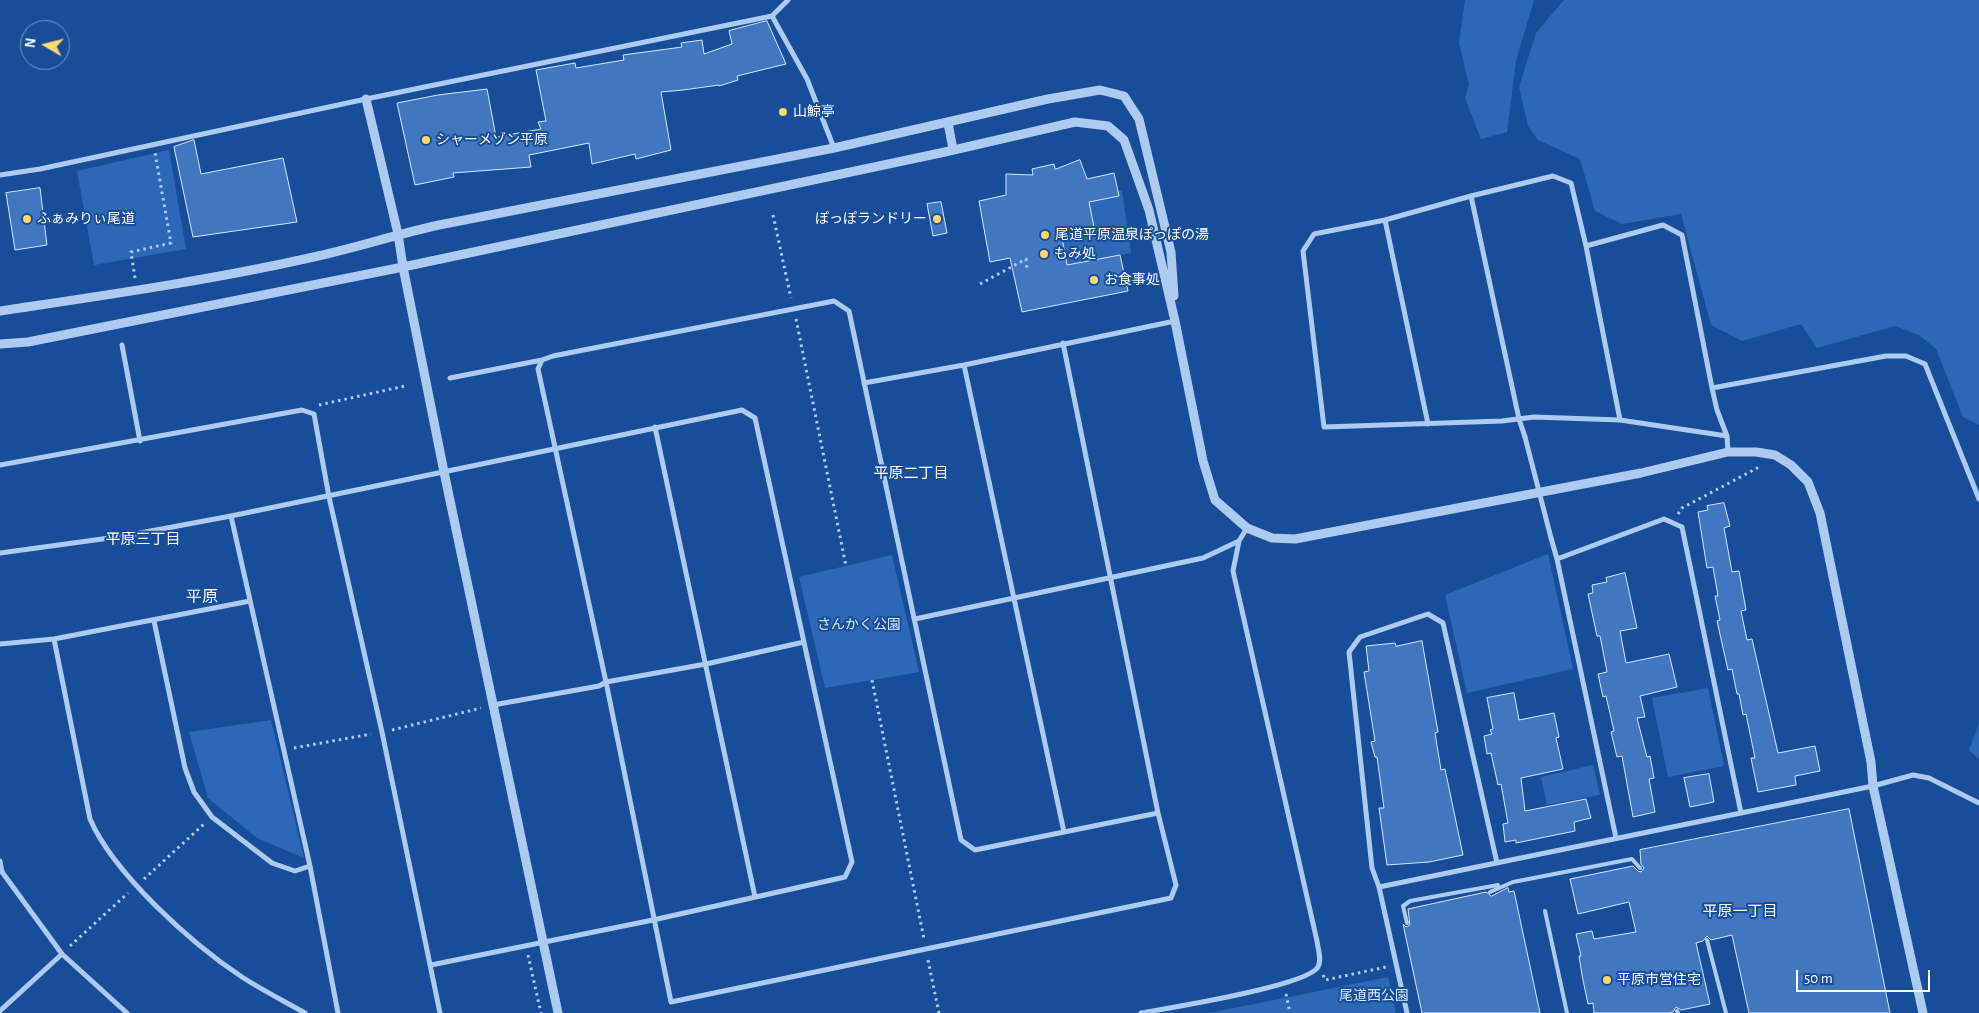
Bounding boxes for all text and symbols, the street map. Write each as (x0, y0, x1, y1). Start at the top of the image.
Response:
north arrow (20, 20, 70, 70)
text: N (24, 37, 39, 49)
place label: 山鯨亭 (793, 104, 835, 120)
marker: 山鯨亭 (777, 106, 789, 118)
place label: シャーメゾン平原 (436, 132, 548, 148)
marker: シャーメゾン平原 (420, 134, 432, 146)
place label: ふぁみりぃ尾道 (37, 211, 135, 227)
place label: ぽっぽランドリー (815, 211, 927, 227)
marker: ふぁみりぃ尾道 (21, 213, 33, 225)
marker: ぽっぽランドリー (931, 213, 943, 225)
place label: 尾道平原温泉ぽっぽの湯 (1055, 227, 1209, 243)
marker: 尾道平原温泉ぽっぽの湯 (1039, 229, 1051, 241)
place label: もみ処 (1054, 246, 1096, 262)
marker: もみ処 (1038, 248, 1050, 260)
place label: お食事処 (1104, 272, 1160, 288)
marker: お食事処 (1088, 274, 1100, 286)
district label: 平原二丁目 (874, 464, 948, 482)
district label: 平原三丁目 (106, 530, 180, 548)
district label: 平原 (186, 587, 218, 607)
park label: さんかく公園 (817, 617, 901, 633)
district label: 平原一丁目 (1703, 902, 1777, 920)
scale bar (1799, 960, 1933, 992)
text: 50 m (1804, 971, 1833, 986)
place label: 平原市営住宅 (1617, 972, 1701, 988)
marker: 平原市営住宅 (1601, 974, 1613, 986)
park label: 尾道西公園 (1339, 988, 1409, 1004)

